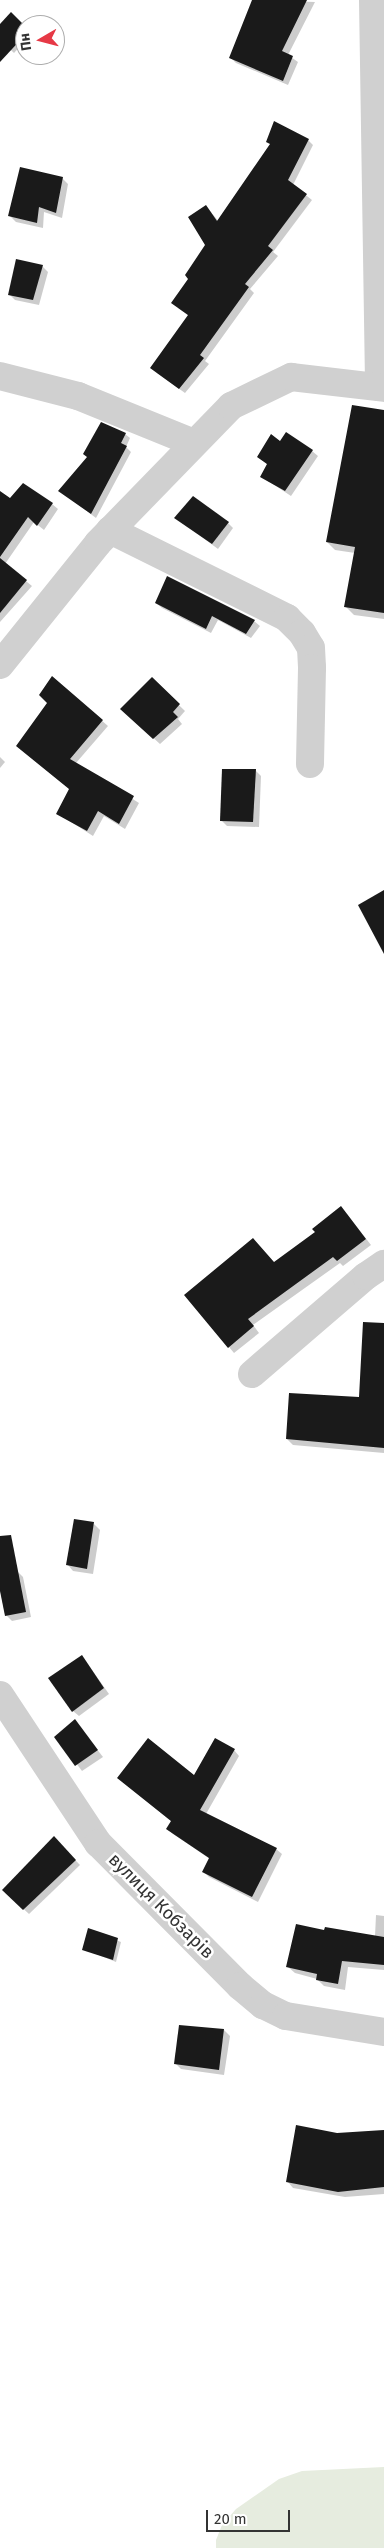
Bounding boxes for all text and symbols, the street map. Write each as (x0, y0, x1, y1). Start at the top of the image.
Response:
north arrow (15, 15, 65, 65)
text: Пн (16, 32, 35, 52)
street label: вулиця Кобзарів (104, 1849, 218, 1963)
scale bar (209, 2500, 293, 2532)
text: 20 m (214, 2510, 247, 2528)

